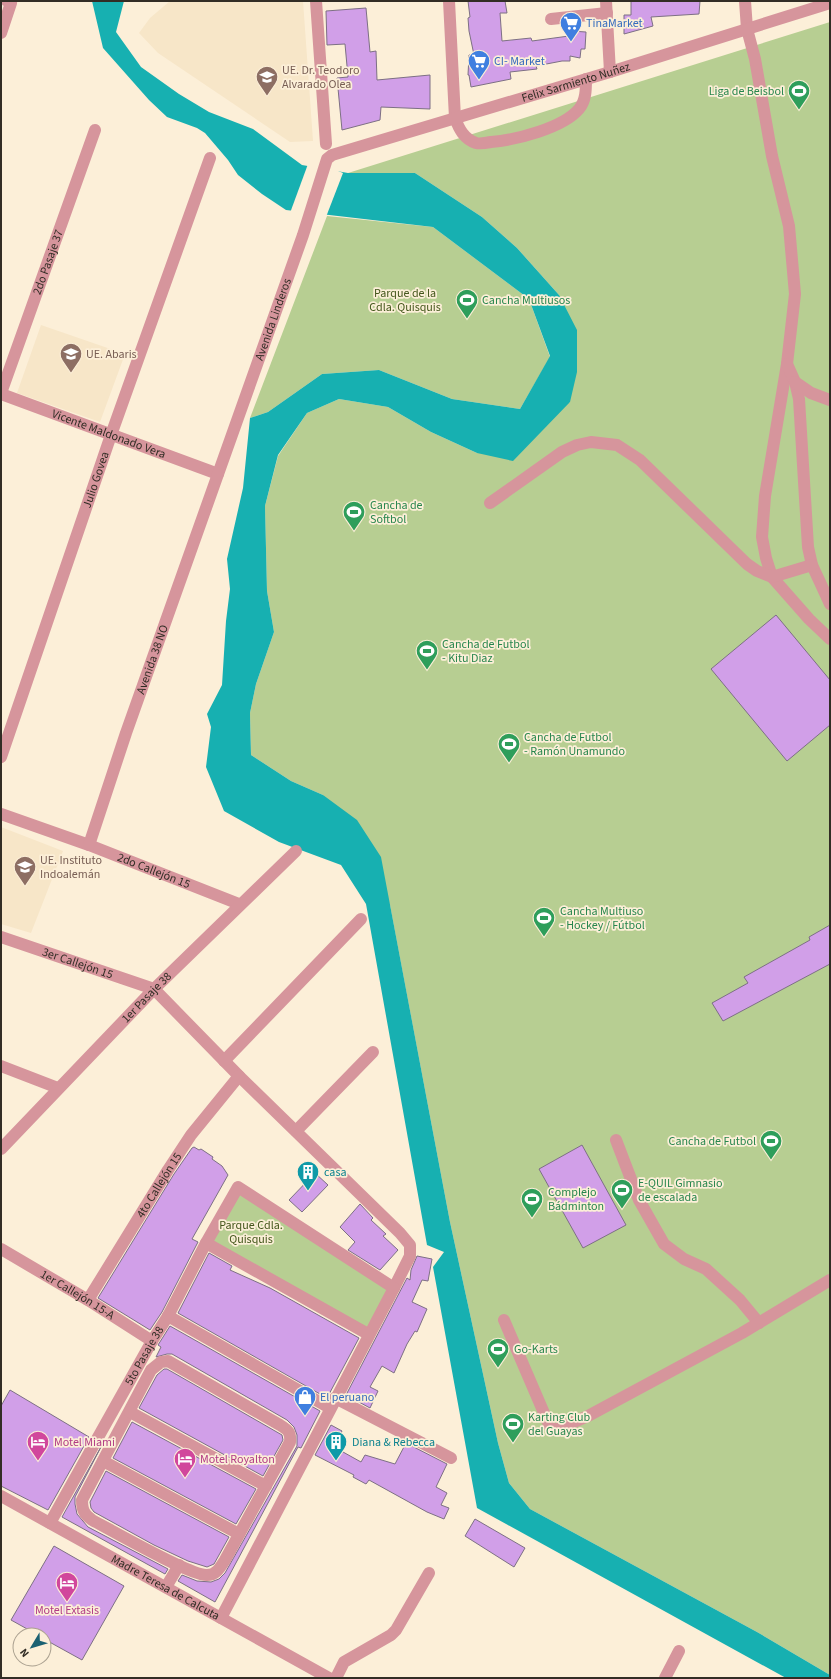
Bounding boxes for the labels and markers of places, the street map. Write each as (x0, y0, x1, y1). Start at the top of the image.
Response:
supermarket icon: TinaMarket (558, 10, 584, 43)
place label: TinaMarket (586, 15, 643, 32)
supermarket icon: CI- Market (466, 48, 492, 81)
place label: CI- Market (494, 53, 545, 70)
place label: UE. Dr. Teodoro Alvarado Olea (282, 62, 360, 93)
school or university icon: UE. Dr. Teodoro Alvarado Olea (254, 64, 280, 97)
sports icon: Liga de Beisbol (786, 78, 812, 111)
place label: Liga de Beisbol (709, 83, 784, 100)
sports icon: Cancha Multiusos (454, 287, 480, 320)
place label: Cancha Multiusos (482, 292, 570, 309)
school or university icon: UE. Abaris (58, 341, 84, 374)
place label: UE. Abaris (86, 346, 137, 363)
place label: Cancha de Softbol (370, 497, 423, 528)
sports icon: Cancha de Softbol (341, 499, 367, 532)
place label: Cancha de Futbol - Kitu Diaz (442, 636, 529, 667)
sports icon: Cancha de Futbol - Kitu Diaz (414, 638, 440, 671)
place label: Cancha de Futbol - Ramón Unamundo (524, 729, 625, 760)
sports icon: Cancha de Futbol - Ramón Unamundo (496, 731, 522, 764)
place label: UE. Instituto Indoalemán (40, 852, 102, 883)
school or university icon: UE. Instituto Indoalemán (12, 854, 38, 887)
place label: Cancha Multiuso - Hockey / Fútbol (560, 903, 645, 934)
sports icon: Cancha Multiuso - Hockey / Fútbol (531, 905, 557, 938)
sports icon: Cancha de Futbol (758, 1128, 784, 1161)
place label: Cancha de Futbol (669, 1133, 756, 1150)
building icon: casa (295, 1159, 321, 1192)
place label: casa (324, 1164, 346, 1181)
place label: E-QUIL Gimnasio de escalada (638, 1175, 723, 1206)
sports icon: E-QUIL Gimnasio de escalada (609, 1177, 635, 1210)
place label: Complejo Bádminton (548, 1184, 604, 1215)
sports icon: Complejo Bádminton (519, 1186, 545, 1219)
sports icon: Go-Karts (485, 1336, 511, 1369)
place label: Go-Karts (514, 1341, 558, 1358)
shop icon: El peruano (292, 1384, 318, 1417)
place label: El peruano (320, 1389, 374, 1406)
place label: Karting Club del Guayas (528, 1409, 591, 1440)
sports icon: Karting Club del Guayas (500, 1411, 526, 1444)
hotel icon: Motel Miami (25, 1429, 51, 1462)
building icon: Diana & Rebecca (323, 1429, 349, 1462)
place label: Motel Miami (54, 1434, 115, 1451)
place label: Diana & Rebecca (352, 1434, 435, 1451)
hotel icon: Motel Royalton (172, 1446, 198, 1479)
place label: Motel Royalton (200, 1451, 275, 1468)
hotel icon: Motel Extasis (54, 1570, 80, 1603)
place label: Motel Extasis (35, 1602, 99, 1619)

